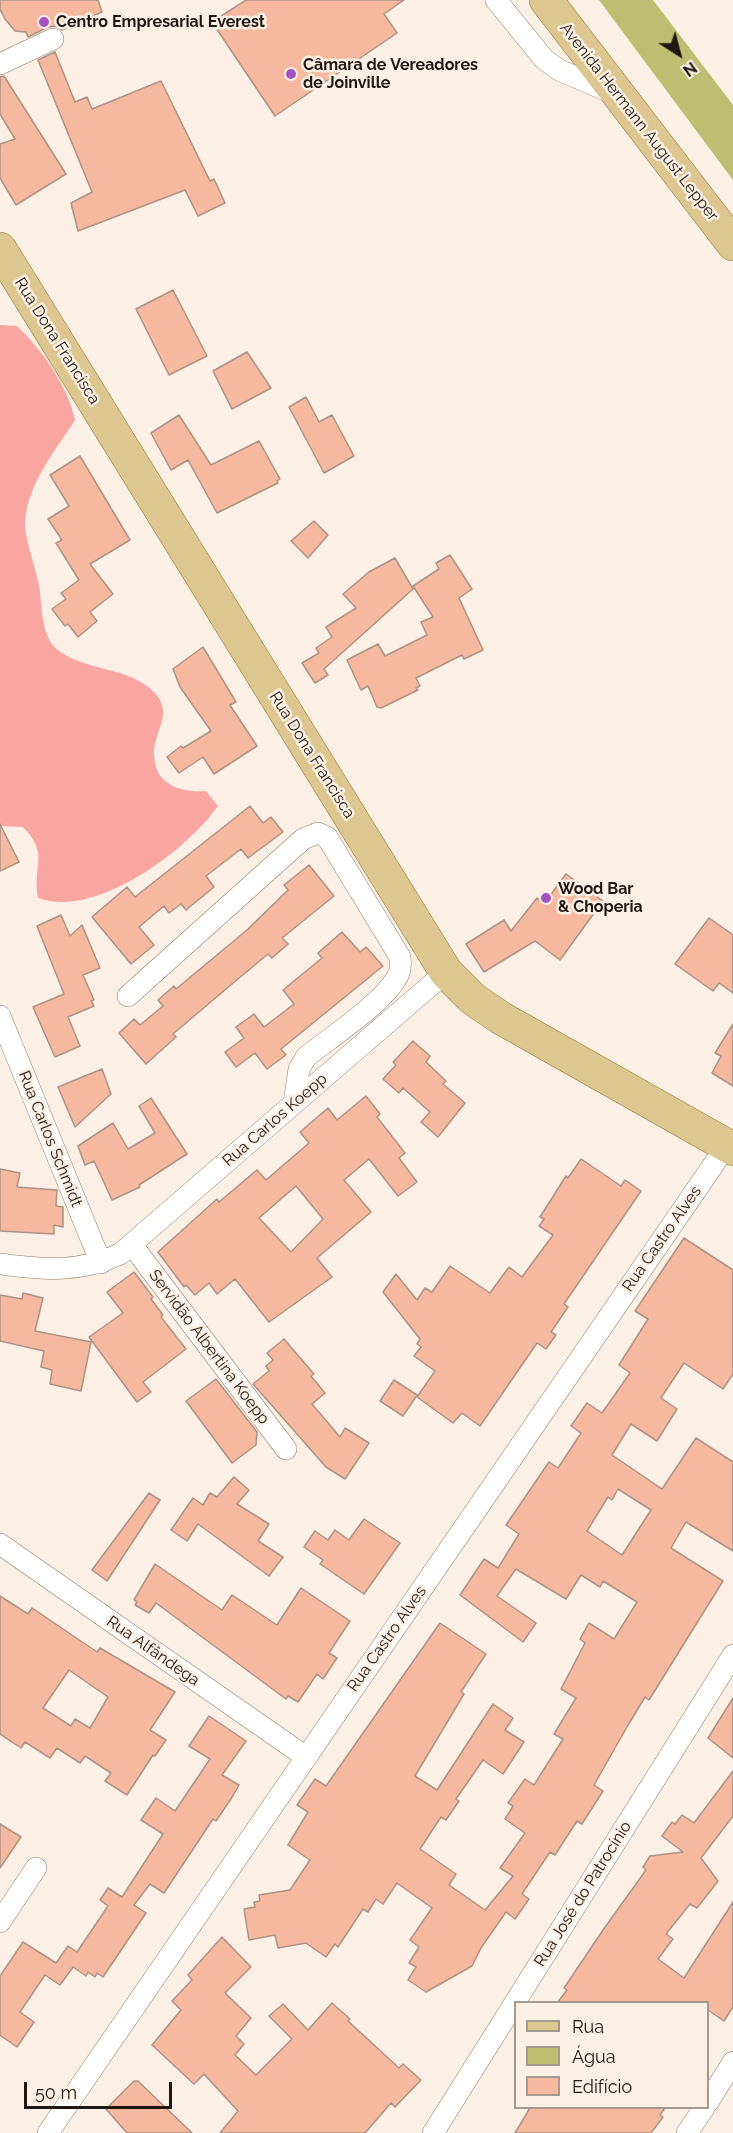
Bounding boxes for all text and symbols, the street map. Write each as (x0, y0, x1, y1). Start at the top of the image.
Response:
place label: Centro Empresarial Everest (56, 12, 265, 32)
marker: Centro Empresarial Everest (37, 15, 51, 29)
street label: Avenida Hermann August Lepper (556, 19, 722, 225)
north arrow (649, 24, 709, 84)
place label: Câmara de Vereadores de Joinville (303, 55, 478, 93)
text: N (679, 58, 700, 80)
marker: Câmara de Vereadores de Joinville (284, 67, 298, 81)
street label: Rua Dona Francisca (10, 274, 104, 408)
street label: Rua Dona Francisca (265, 688, 359, 822)
place label: Wood Bar & Choperia (558, 879, 643, 917)
marker: Wood Bar & Choperia (539, 891, 553, 905)
street label: Rua Carlos Schmidt (14, 1068, 86, 1210)
street label: Rua Carlos Koepp (219, 1069, 331, 1171)
street label: Rua Castro Alves (618, 1182, 706, 1296)
street label: Servidão Albertina Koepp (145, 1266, 273, 1428)
street label: Rua Castro Alves (343, 1582, 431, 1696)
street label: Rua Alfândega (103, 1612, 203, 1690)
street label: Rua José do Patrocínio (530, 1818, 636, 1970)
legend (514, 2001, 709, 2109)
text: Rua (572, 2016, 604, 2037)
text: Água (572, 2046, 616, 2067)
scale bar (27, 2070, 176, 2108)
text: Edifício (572, 2076, 632, 2097)
text: 50 m (35, 2082, 77, 2103)

